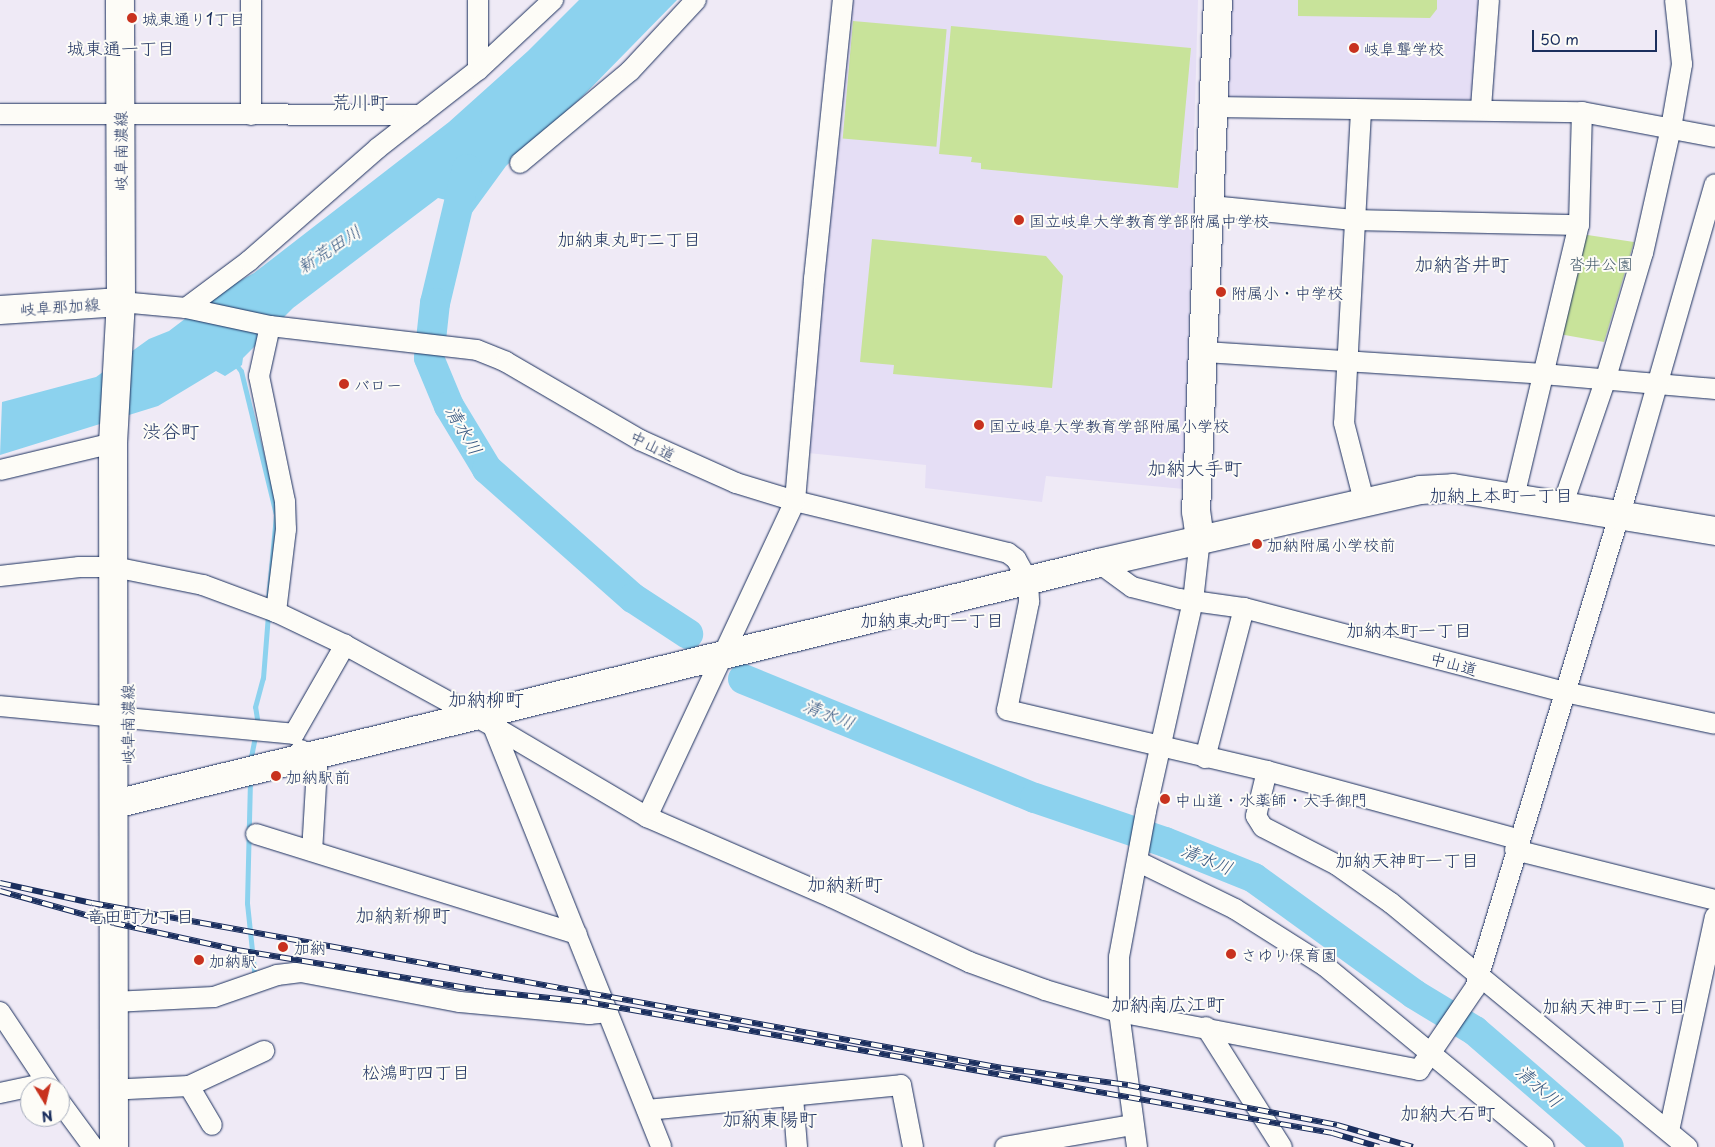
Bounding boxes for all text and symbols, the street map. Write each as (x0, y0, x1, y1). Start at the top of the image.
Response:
place label: 城東通り1丁目 (142, 8, 245, 28)
marker: 城東通り1丁目 (126, 12, 138, 24)
scale bar (1535, 20, 1660, 52)
text: 50 m (1540, 27, 1579, 50)
district label: 城東通一丁目 (67, 37, 175, 59)
place label: 岐阜聾学校 (1364, 38, 1444, 58)
marker: 岐阜聾学校 (1348, 42, 1360, 54)
district label: 荒川町 (332, 91, 388, 113)
street label: 岐阜南濃線 (110, 111, 130, 191)
place label: 国立岐阜大学教育学部附属中学校 (1029, 210, 1269, 230)
marker: 国立岐阜大学教育学部附属中学校 (1013, 214, 1025, 226)
water label: 新荒田川 (293, 220, 365, 278)
district label: 加納東丸町二丁目 (557, 228, 701, 250)
district label: 加納沓井町 (1415, 253, 1509, 275)
park label: 沓井公園 (1569, 253, 1633, 273)
place label: 附属小・中学校 (1231, 282, 1343, 302)
marker: 附属小・中学校 (1215, 286, 1227, 298)
street label: 岐阜那加線 (19, 294, 101, 318)
place label: バロー (354, 374, 402, 394)
marker: バロー (338, 378, 350, 390)
water label: 清水川 (441, 401, 487, 459)
place label: 国立岐阜大学教育学部附属小学校 (989, 415, 1229, 435)
marker: 国立岐阜大学教育学部附属小学校 (973, 419, 985, 431)
district label: 渋谷町 (143, 420, 199, 442)
street label: 中山道 (627, 426, 679, 464)
district label: 加納大手町 (1148, 457, 1242, 479)
district label: 加納上本町一丁目 (1429, 484, 1573, 506)
place label: 加納附属小学校前 (1267, 534, 1395, 554)
marker: 加納附属小学校前 (1251, 538, 1263, 550)
district label: 加納東丸町一丁目 (860, 609, 1004, 631)
district label: 加納本町一丁目 (1346, 619, 1472, 641)
street label: 中山道 (1428, 648, 1480, 678)
street label: 岐阜南濃線 (117, 684, 137, 764)
district label: 加納柳町 (448, 688, 524, 710)
water label: 清水川 (800, 694, 858, 734)
place label: 加納駅前 (286, 766, 350, 786)
marker: 加納駅前 (270, 770, 282, 782)
place label: 中山道・水薬師・大手御門 (1175, 789, 1367, 809)
marker: 中山道・水薬師・大手御門 (1159, 793, 1171, 805)
water label: 清水川 (1178, 839, 1236, 879)
district label: 加納天神町一丁目 (1335, 849, 1479, 871)
district label: 加納新町 (807, 873, 883, 895)
district label: 加納新柳町 (356, 904, 450, 926)
district label: 竜田町九丁目 (86, 905, 194, 927)
place label: 加納 (294, 937, 326, 957)
marker: 加納 (276, 940, 290, 954)
place label: さゆり保育園 (1241, 944, 1337, 964)
marker: さゆり保育園 (1225, 948, 1237, 960)
place label: 加納駅 (209, 950, 257, 970)
marker: 加納駅 (193, 954, 205, 966)
district label: 加納南広江町 (1111, 993, 1225, 1015)
district label: 加納天神町二丁目 (1542, 995, 1686, 1017)
water label: 清水川 (1512, 1060, 1566, 1112)
district label: 松鴻町四丁目 (362, 1061, 470, 1083)
north arrow (20, 1077, 70, 1127)
district label: 加納大石町 (1401, 1102, 1495, 1124)
text: N (40, 1105, 54, 1128)
district label: 加納東陽町 (723, 1108, 817, 1130)

